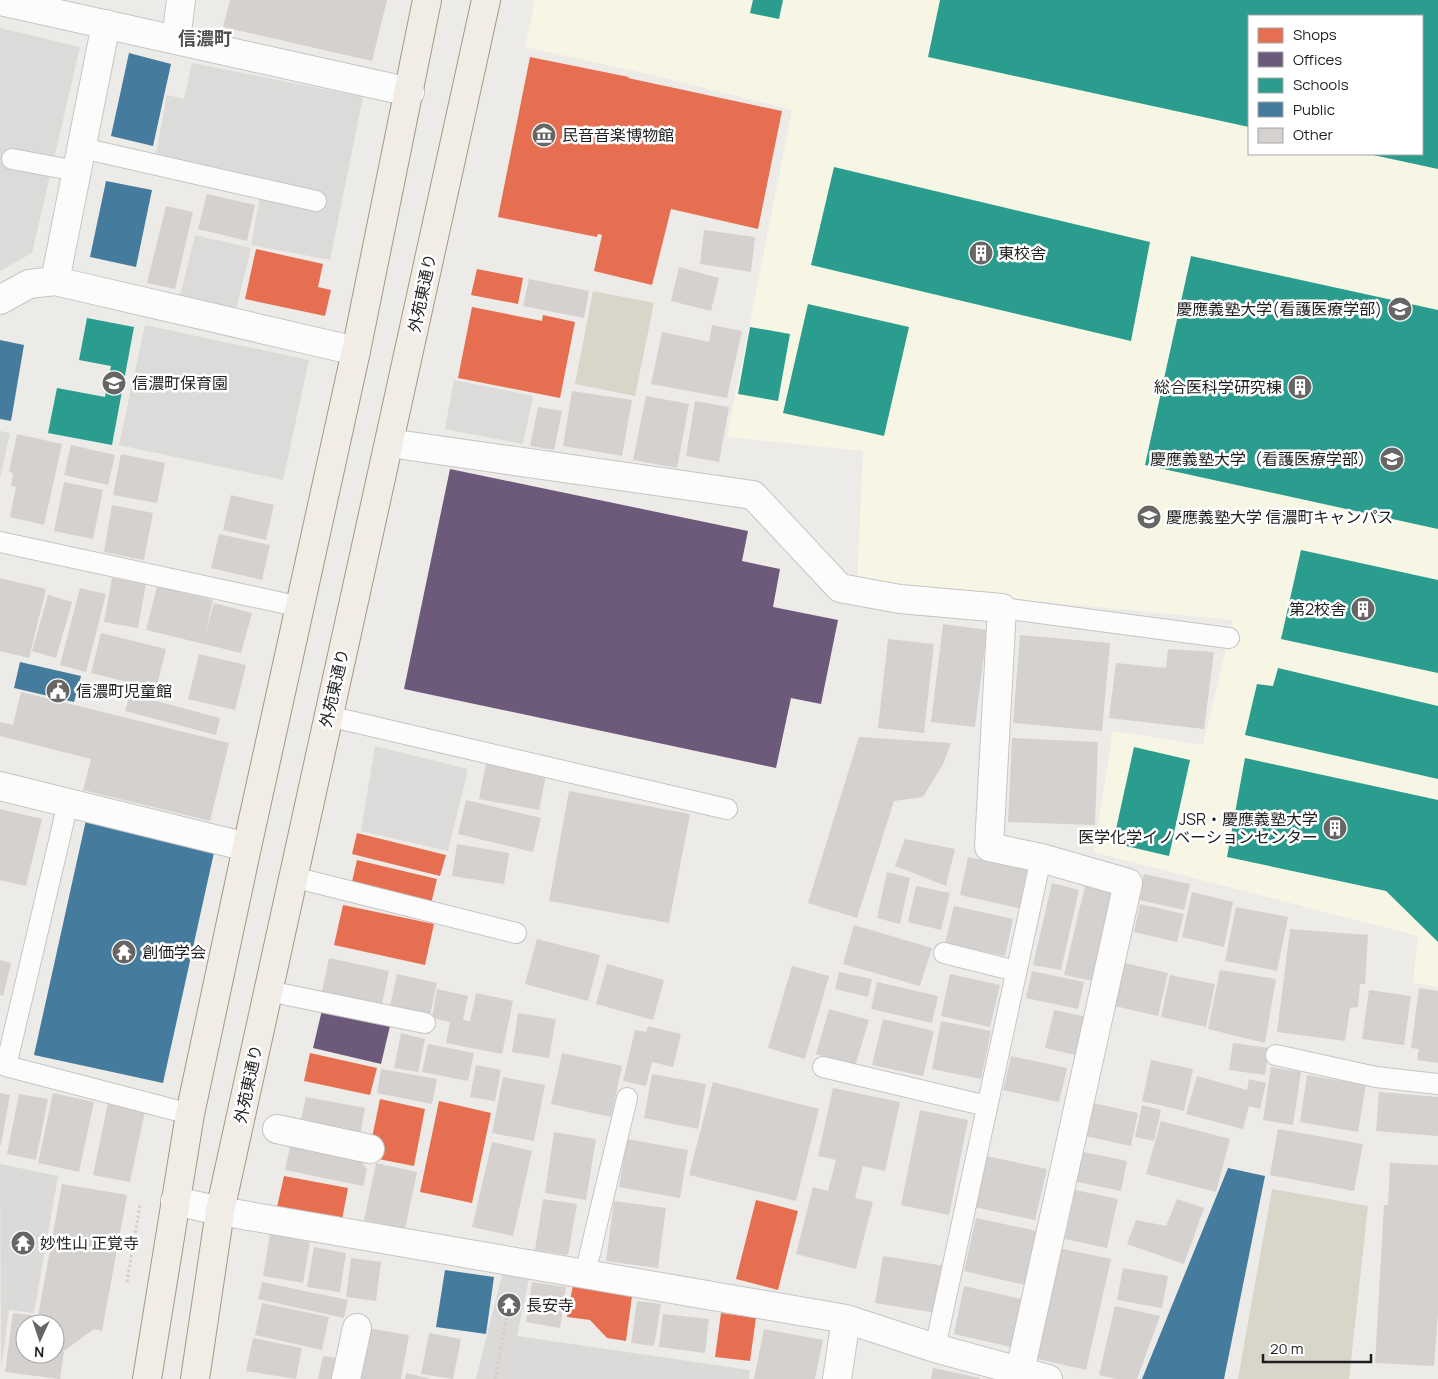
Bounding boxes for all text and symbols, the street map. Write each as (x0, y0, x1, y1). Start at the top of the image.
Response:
legend (1248, 15, 1423, 155)
text: Shops (1293, 24, 1337, 45)
district label: 信濃町 (178, 26, 232, 50)
text: Offices (1293, 49, 1342, 70)
text: Schools (1293, 74, 1349, 95)
text: Public (1293, 99, 1335, 120)
museum icon: 民音音楽博物館 (531, 122, 557, 148)
place label: 民音音楽博物館 (562, 124, 674, 146)
text: Other (1293, 124, 1334, 145)
building icon: 東校舎 (968, 240, 994, 266)
place label: 東校舎 (998, 242, 1046, 264)
street label: 外苑東通り (403, 252, 441, 334)
school or university icon: 慶應義塾大学(看護医療学部) (1387, 296, 1413, 322)
place label: 慶應義塾大学(看護医療学部) (1176, 298, 1382, 320)
school or university icon: 信濃町保育園 (101, 370, 127, 396)
place label: 信濃町保育園 (132, 372, 228, 394)
building icon: 総合医科学研究棟 (1287, 374, 1313, 400)
place label: 総合医科学研究棟 (1154, 376, 1282, 398)
school or university icon: 慶應義塾大学（看護医療学部） (1379, 446, 1405, 472)
place label: 慶應義塾大学（看護医療学部） (1150, 448, 1374, 470)
school or university icon: 慶應義塾大学 信濃町キャンパス (1136, 504, 1162, 530)
place label: 慶應義塾大学 信濃町キャンパス (1166, 506, 1393, 528)
building icon: 第2校舎 (1350, 596, 1376, 622)
place label: 第2校舎 (1289, 598, 1346, 620)
street label: 外苑東通り (314, 647, 354, 729)
public building icon: 信濃町児童館 (45, 678, 71, 704)
place label: 信濃町児童館 (76, 680, 172, 702)
place label: JSR・慶應義塾大学 医学化学イノベーションセンター (1078, 808, 1318, 848)
building icon: JSR・慶應義塾大学 医学化学イノベーションセンター (1322, 815, 1348, 841)
temple icon: 創価学会 (111, 939, 137, 965)
place label: 創価学会 (142, 941, 206, 963)
street label: 外苑東通り (229, 1043, 267, 1125)
temple icon: 妙性山 正覚寺 (10, 1230, 36, 1256)
place label: 妙性山 正覚寺 (40, 1232, 139, 1254)
temple icon: 長安寺 (496, 1292, 522, 1318)
place label: 長安寺 (526, 1294, 574, 1316)
north arrow (15, 1314, 65, 1364)
scale bar (1263, 1332, 1370, 1364)
text: 20 m (1270, 1338, 1303, 1359)
text: N (34, 1343, 45, 1362)

